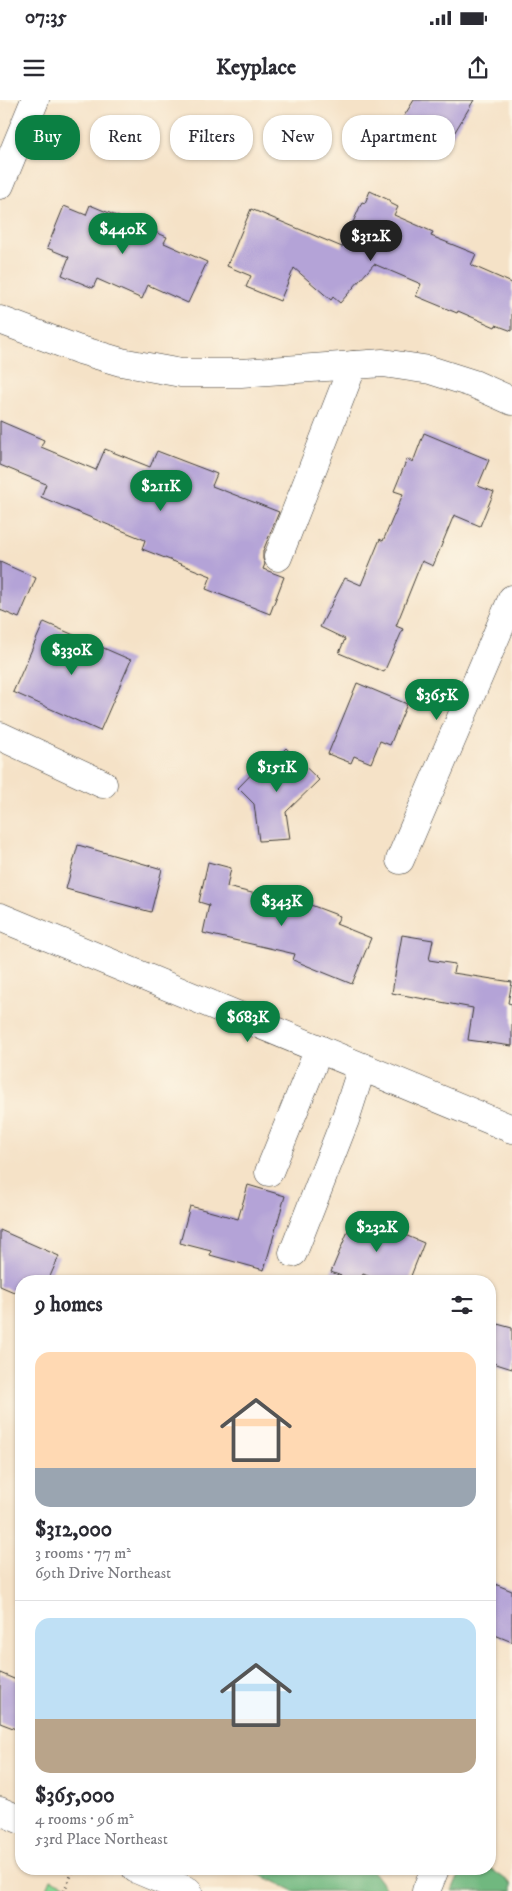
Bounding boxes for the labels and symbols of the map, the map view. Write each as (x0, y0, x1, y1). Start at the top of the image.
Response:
pin: $440K (88, 212, 158, 255)
pin: $312K (336, 220, 406, 262)
pin: $211K (126, 470, 196, 512)
pin: $330K (37, 634, 107, 676)
pin: $365K (402, 678, 472, 721)
pin: $151K (242, 750, 312, 793)
pin: $343K (247, 884, 317, 927)
pin: $683K (213, 1000, 283, 1043)
pin: $232K (342, 1210, 412, 1253)

